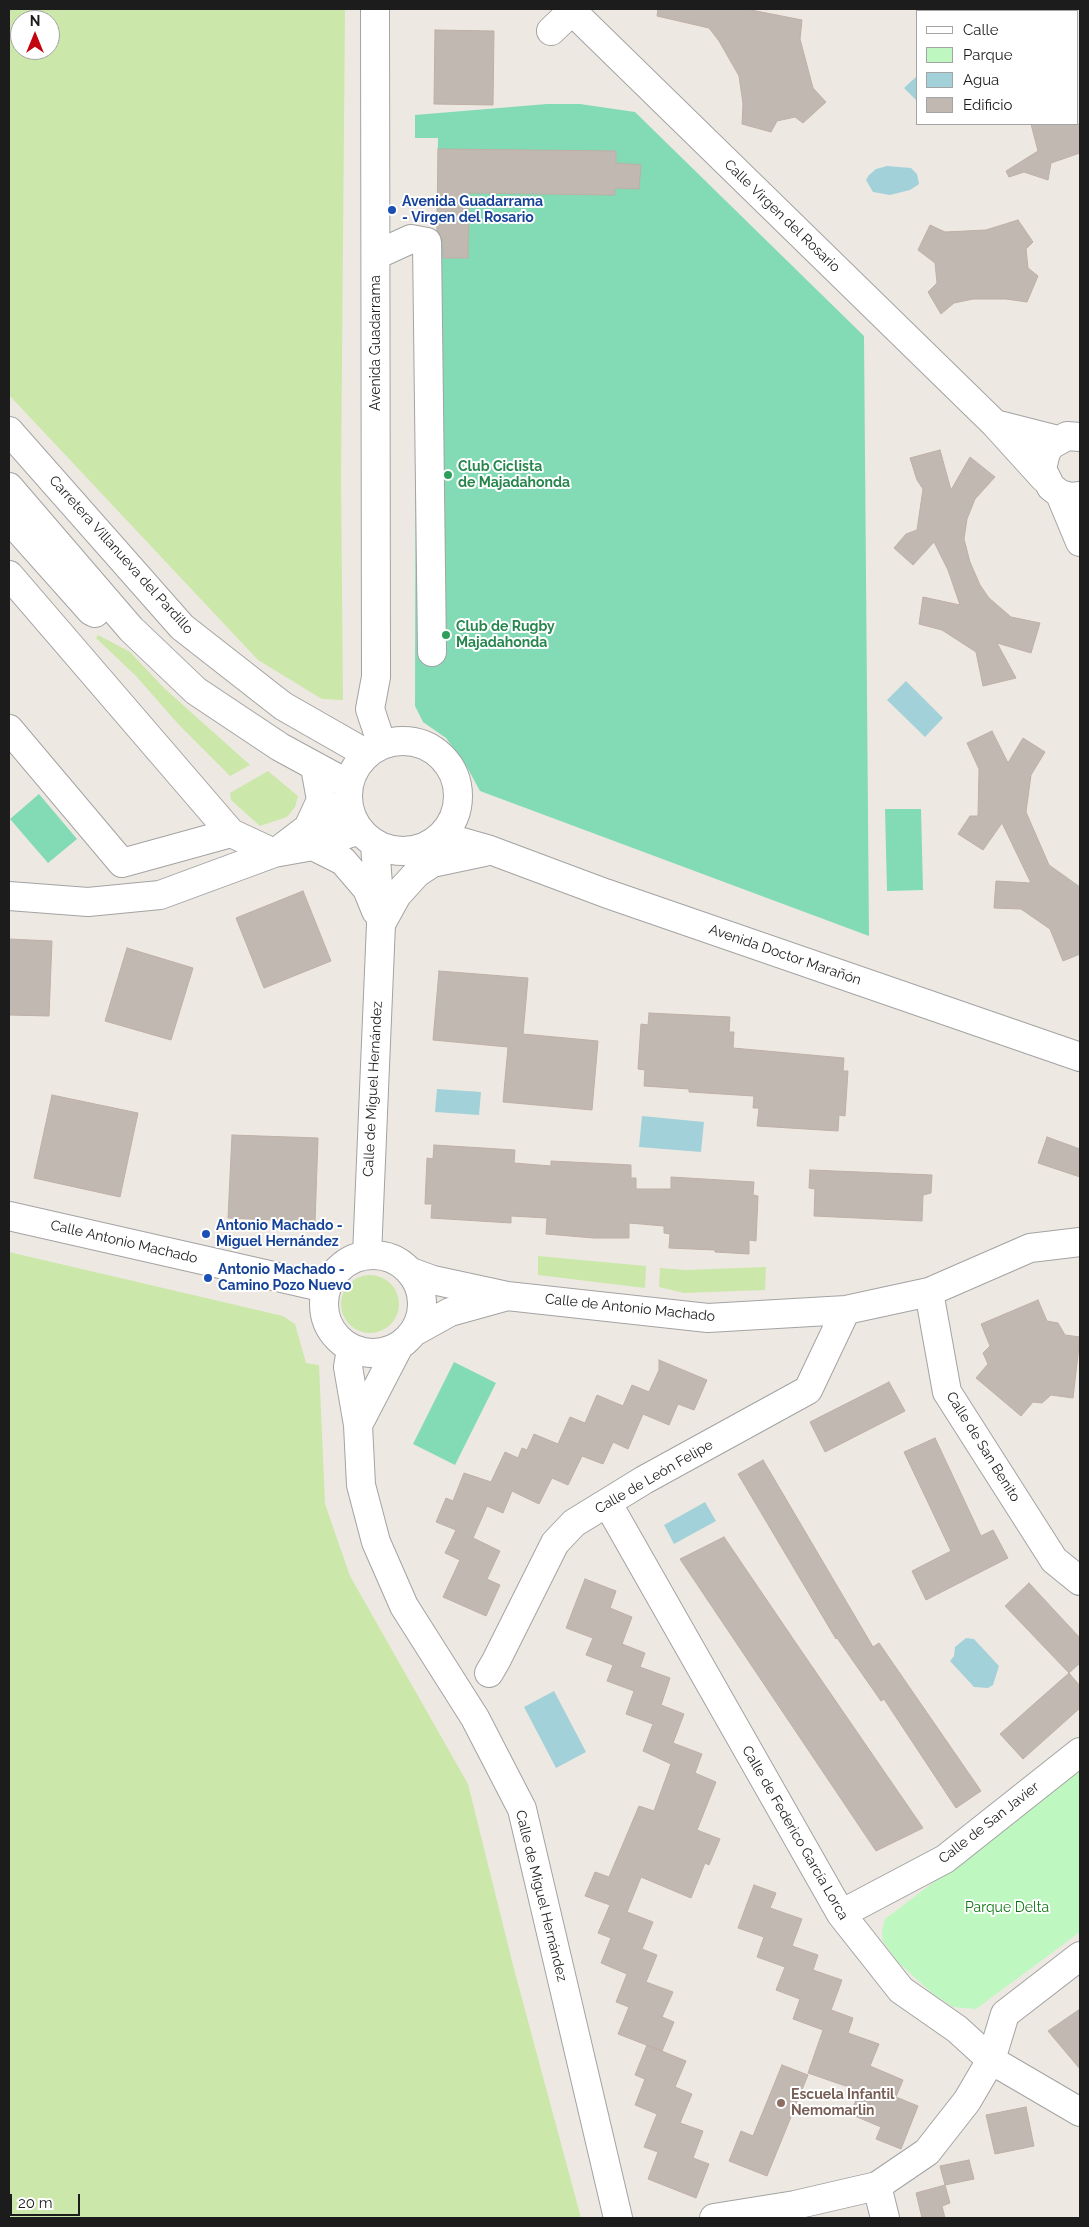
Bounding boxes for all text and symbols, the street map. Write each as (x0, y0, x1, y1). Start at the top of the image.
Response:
north arrow (10, 10, 60, 60)
legend (916, 10, 1079, 125)
text: N (30, 13, 40, 29)
text: Calle (963, 21, 998, 39)
text: Parque (963, 46, 1012, 64)
text: Agua (963, 71, 999, 89)
text: Edificio (963, 96, 1013, 114)
street label: Calle Virgen del Rosario (721, 156, 843, 276)
place label: Avenida Guadarrama - Virgen del Rosario (402, 194, 543, 226)
marker: Avenida Guadarrama - Virgen del Rosario (386, 204, 398, 216)
street label: Avenida Guadarrama (368, 275, 384, 411)
place label: Club Ciclista de Majadahonda (458, 459, 570, 492)
marker: Club Ciclista de Majadahonda (442, 469, 454, 481)
street label: Carretera Villanueva del Pardillo (45, 472, 197, 638)
place label: Club de Rugby Majadahonda (456, 619, 555, 652)
marker: Club de Rugby Majadahonda (440, 629, 452, 641)
street label: Avenida Doctor Marañón (707, 921, 863, 989)
street label: Calle de Miguel Hernández (360, 1001, 386, 1177)
street label: Calle Antonio Machado (49, 1217, 199, 1267)
place label: Antonio Machado - Miguel Hernández (216, 1218, 343, 1250)
marker: Antonio Machado - Miguel Hernández (200, 1228, 212, 1240)
place label: Antonio Machado - Camino Pozo Nuevo (218, 1262, 352, 1294)
marker: Antonio Machado - Camino Pozo Nuevo (202, 1272, 214, 1284)
street label: Calle de Antonio Machado (544, 1291, 716, 1325)
street label: Calle de San Benito (942, 1389, 1024, 1505)
street label: Calle de León Felipe (592, 1436, 716, 1518)
street label: Calle de Federico García Lorca (738, 1743, 852, 1923)
street label: Calle de San Javier (935, 1779, 1043, 1867)
street label: Calle de Miguel Hernández (512, 1809, 570, 1983)
park label: Parque Delta (965, 1900, 1049, 1916)
place label: Escuela Infantil Nemomarlin (791, 2087, 894, 2120)
marker: Escuela Infantil Nemomarlin (775, 2097, 787, 2109)
scale bar (12, 2184, 82, 2216)
text: 20 m (18, 2194, 53, 2212)

